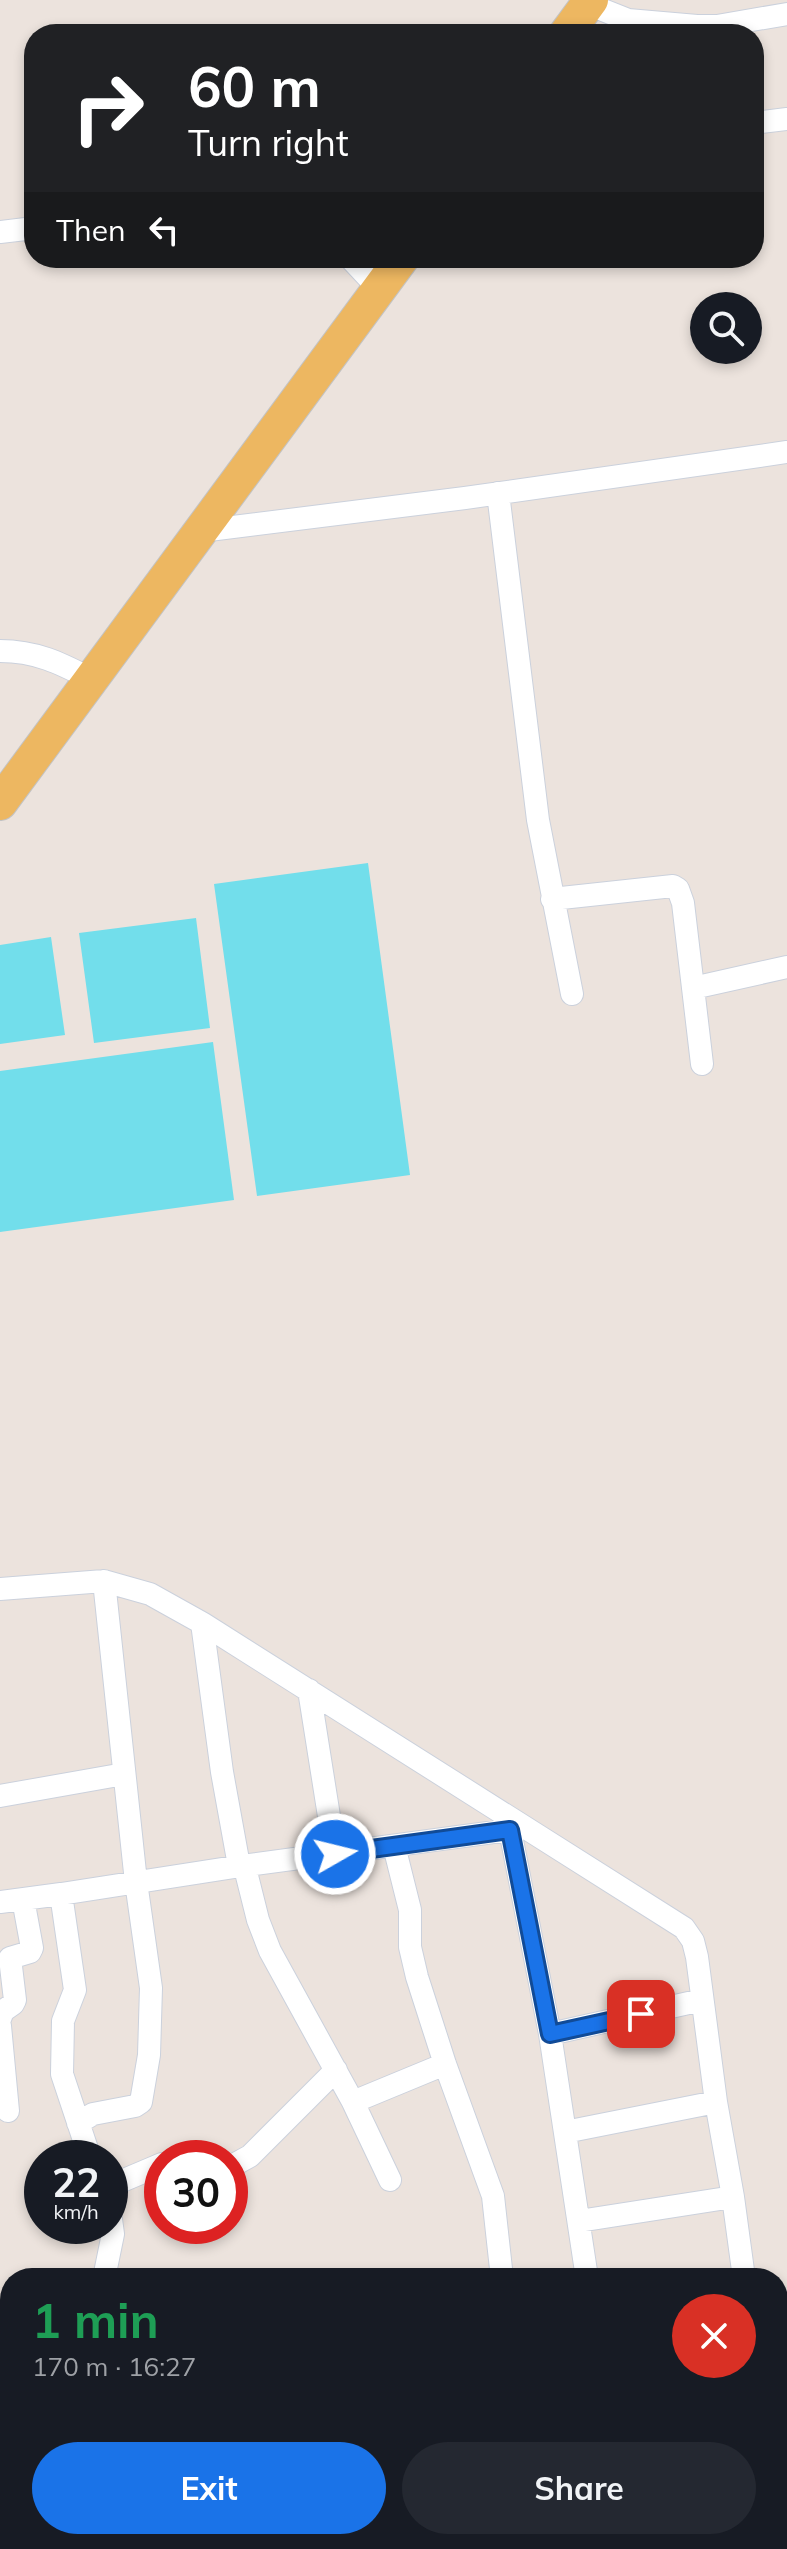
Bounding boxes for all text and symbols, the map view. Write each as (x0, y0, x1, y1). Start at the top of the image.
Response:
text: 60 m (188, 51, 321, 121)
icon: right (56, 56, 160, 160)
text: Turn right (188, 120, 349, 165)
icon: left (142, 208, 186, 252)
text: Then (56, 211, 126, 249)
map controls (690, 292, 762, 364)
button: search (690, 292, 762, 364)
position arrow (293, 1812, 377, 1896)
pin (607, 1980, 675, 2048)
icon: arrive (619, 1992, 663, 2036)
speed limit sign: 30 (144, 2140, 248, 2244)
text: 22 (52, 2157, 100, 2207)
text: km/h (53, 2199, 99, 2224)
text: 1 min (32, 2290, 159, 2350)
button: close (672, 2294, 756, 2378)
text: 170 m · 16:27 (32, 2350, 196, 2383)
button: Exit (32, 2442, 386, 2534)
button: Share (402, 2442, 756, 2534)

